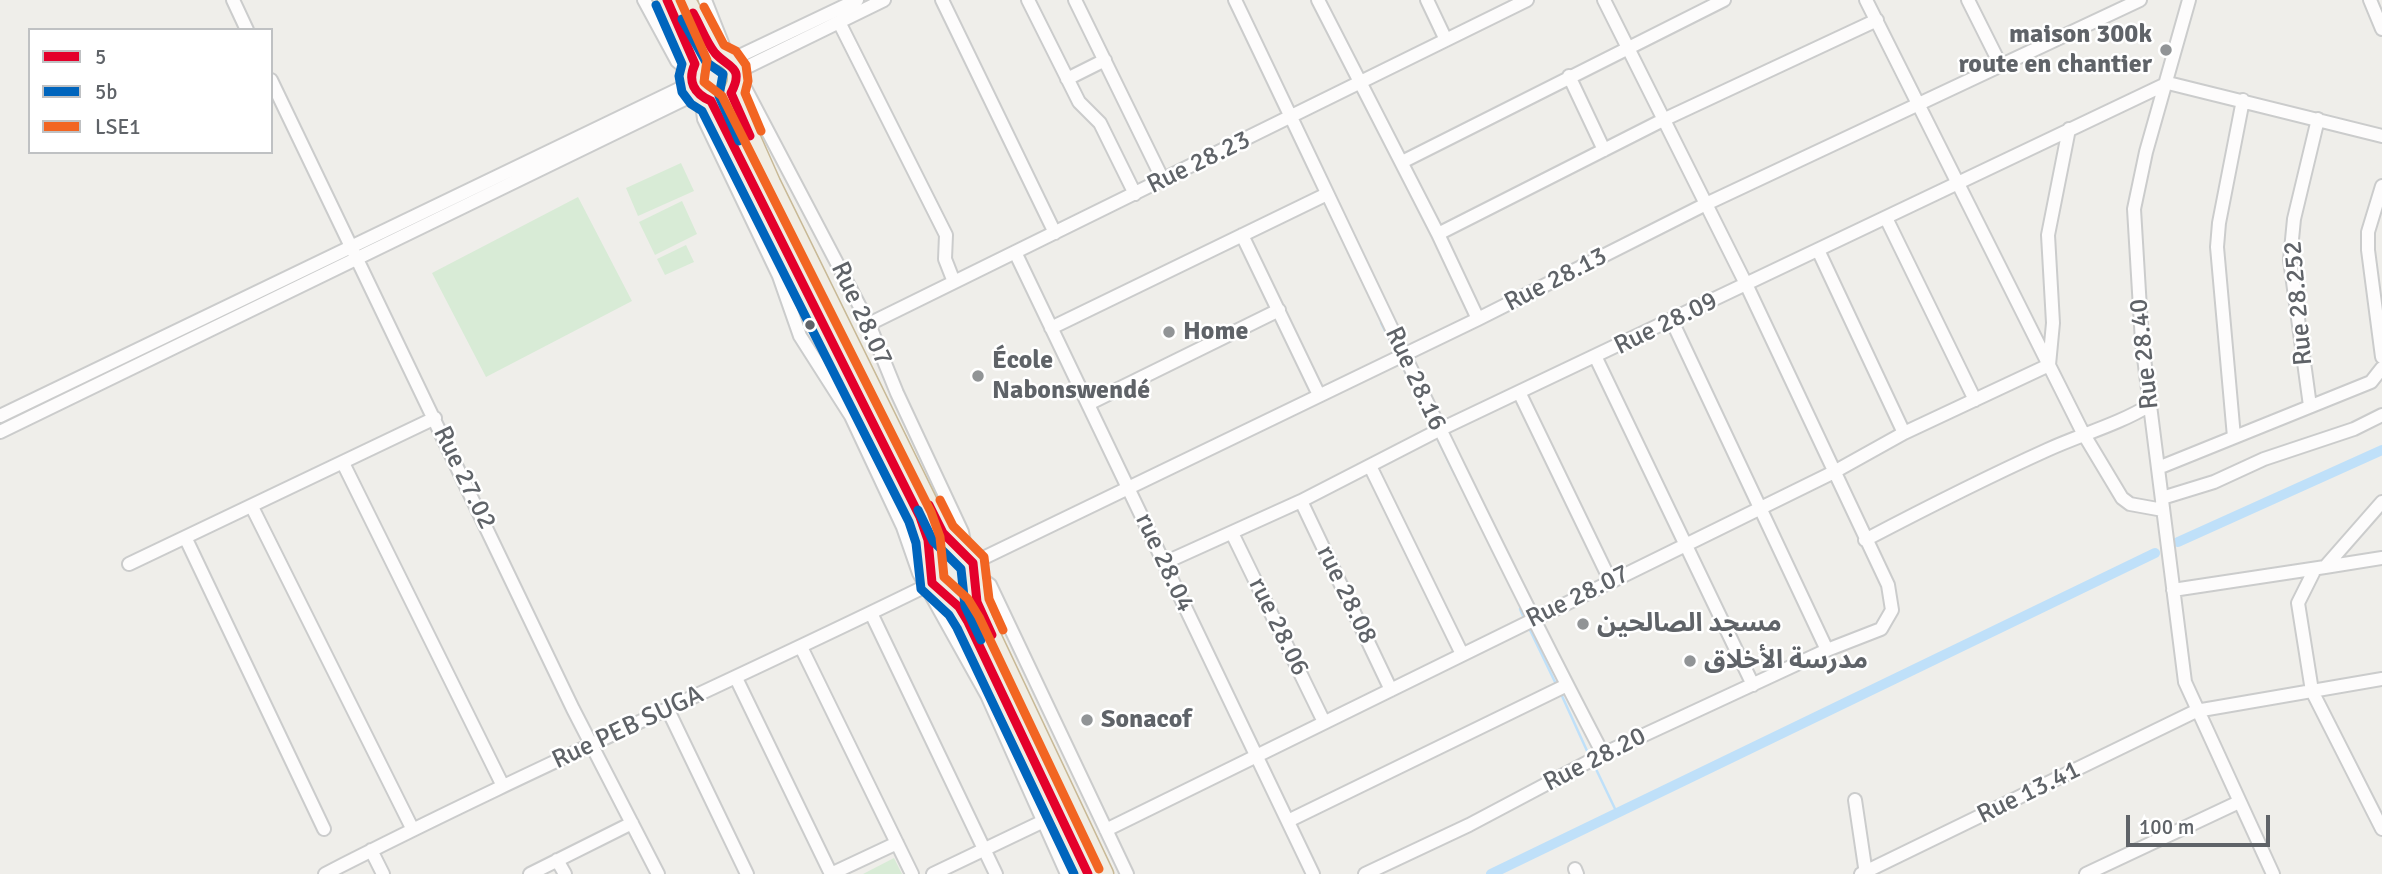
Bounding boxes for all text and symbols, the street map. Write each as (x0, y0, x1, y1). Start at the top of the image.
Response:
place label: maison 300k route en chantier (1958, 19, 2152, 80)
legend (28, 28, 273, 154)
marker: maison 300k route en chantier (2158, 42, 2174, 58)
text: 5 (95, 44, 106, 70)
text: 5b (95, 79, 117, 105)
text: LSE1 (95, 114, 141, 140)
street label: Rue 28.23 (1142, 125, 1256, 201)
street label: Rue 28.252 (2278, 239, 2320, 367)
street label: Rue 28.13 (1499, 241, 1613, 319)
street label: Rue 28.07 (823, 257, 899, 371)
street label: Rue 28.09 (1609, 286, 1723, 362)
street label: Rue 28.40 (2124, 297, 2166, 411)
place label: Home (1183, 316, 1248, 348)
unlabelled marker (803, 318, 817, 332)
street label: Rue 28.16 (1377, 322, 1453, 436)
marker: Home (1161, 324, 1177, 340)
place label: École Nabonswendé (992, 345, 1150, 406)
marker: École Nabonswendé (970, 368, 986, 384)
street label: Rue 27.02 (426, 421, 502, 535)
street label: rue 28.04 (1128, 509, 1200, 617)
street label: rue 28.08 (1309, 541, 1383, 649)
street label: Rue 28.07 (1521, 559, 1635, 635)
street label: rue 28.06 (1241, 573, 1315, 681)
place label: مسجد الصالحين (1597, 608, 1782, 640)
marker: مسجد الصالحين (1575, 616, 1591, 632)
place label: مدرسة الأخلاق (1704, 645, 1868, 677)
marker: مدرسة الأخلاق (1682, 653, 1698, 669)
street label: Rue PEB SUGA (548, 679, 708, 777)
place label: Sonacof (1101, 704, 1192, 736)
marker: Sonacof (1079, 712, 1095, 728)
street label: Rue 28.20 (1538, 721, 1652, 799)
street label: Rue 13.41 (1972, 755, 2086, 831)
scale bar (2130, 800, 2274, 844)
text: 100 m (2139, 814, 2194, 840)

